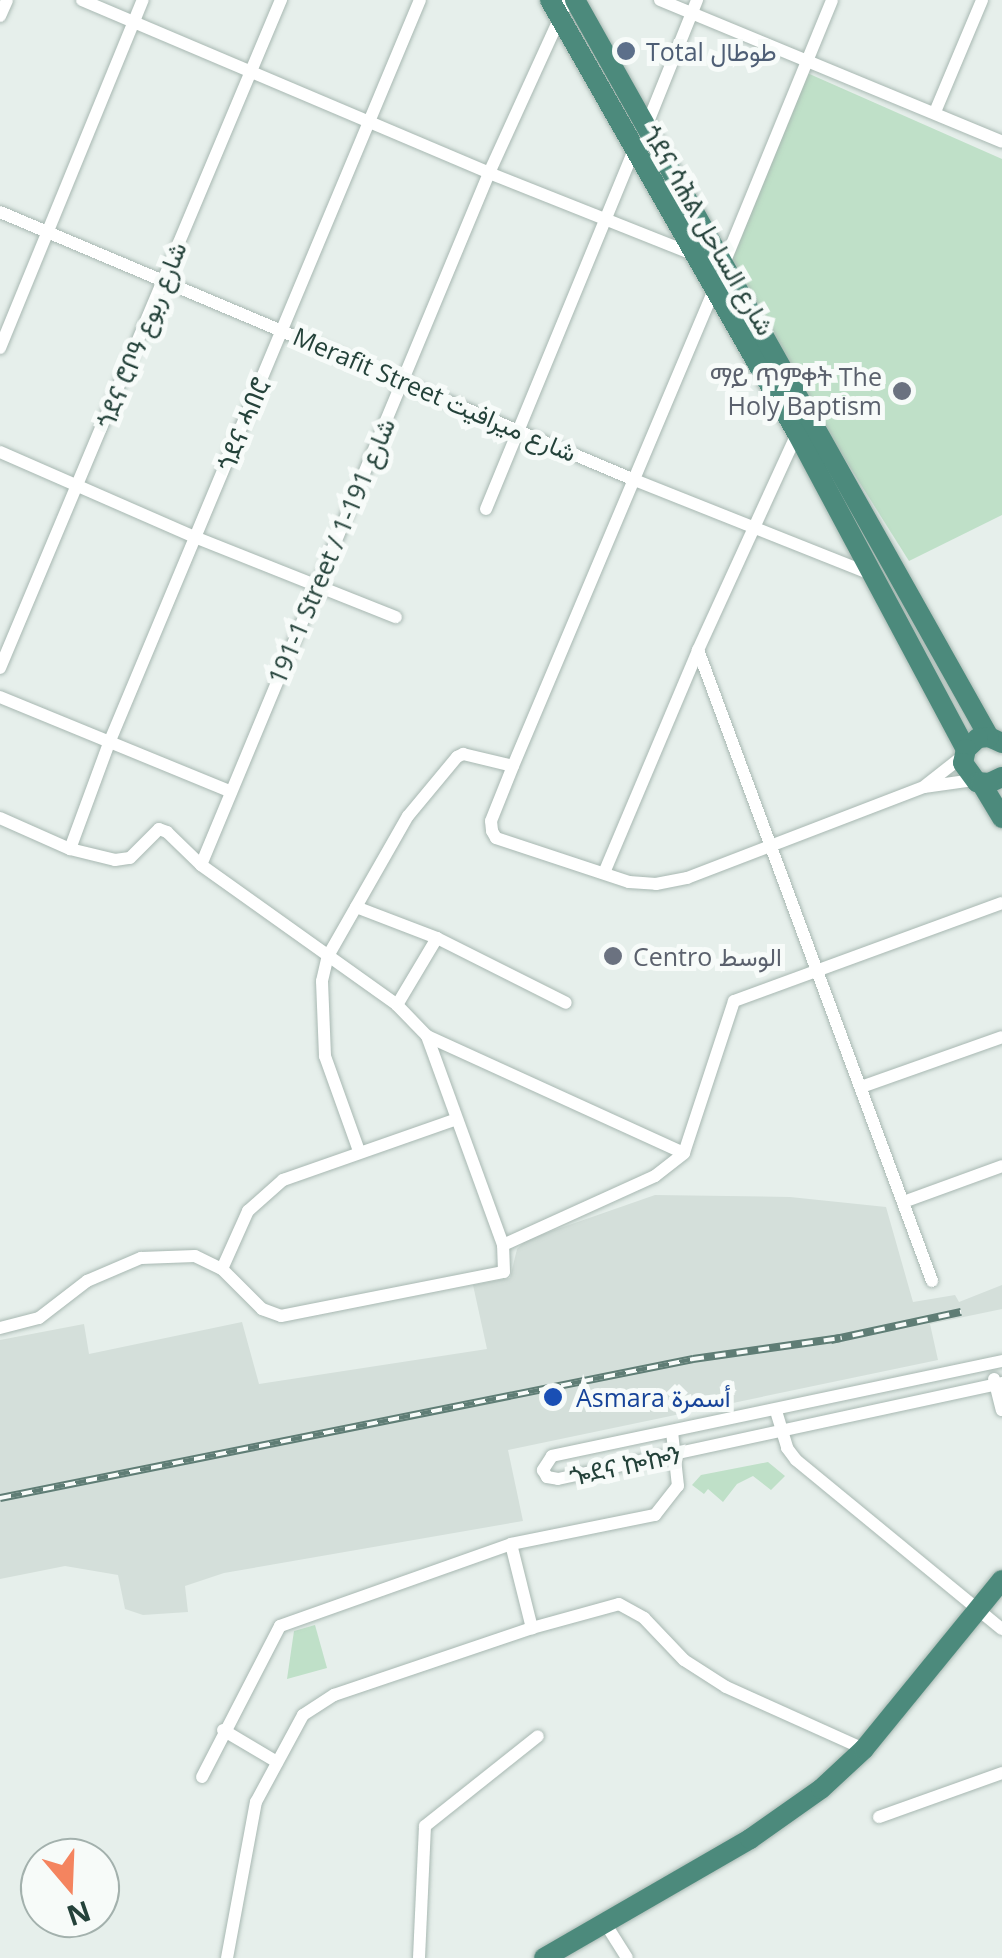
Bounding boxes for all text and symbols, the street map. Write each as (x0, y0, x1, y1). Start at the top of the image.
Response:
place label: Total طوطال (646, 36, 777, 66)
marker: Total طوطال (615, 40, 637, 62)
street label: ጎደና ሳሕል شارع الساحل (637, 120, 781, 340)
street label: ጎደና ሮቦዓ شارع ربوع (90, 238, 192, 432)
street label: Merafit Street شارع ميرافيت (289, 321, 581, 467)
place label: ማይ ጥምቀት The Holy Baptism (710, 362, 882, 421)
street label: ጎደና ሓበሮ (211, 373, 275, 475)
marker: ማይ ጥምቀት The Holy Baptism (891, 380, 913, 402)
street label: 191-1 Street / شارع 191-1 (261, 414, 401, 688)
place label: Centro الوسط (633, 941, 782, 971)
marker: Centro الوسط (602, 945, 624, 967)
place label: Asmara أسمرة (576, 1382, 731, 1412)
marker: Asmara أسمرة (540, 1384, 566, 1410)
street label: ጐደና ኰኰን (567, 1439, 683, 1491)
north arrow (20, 1838, 120, 1938)
text: N (62, 1893, 96, 1936)

